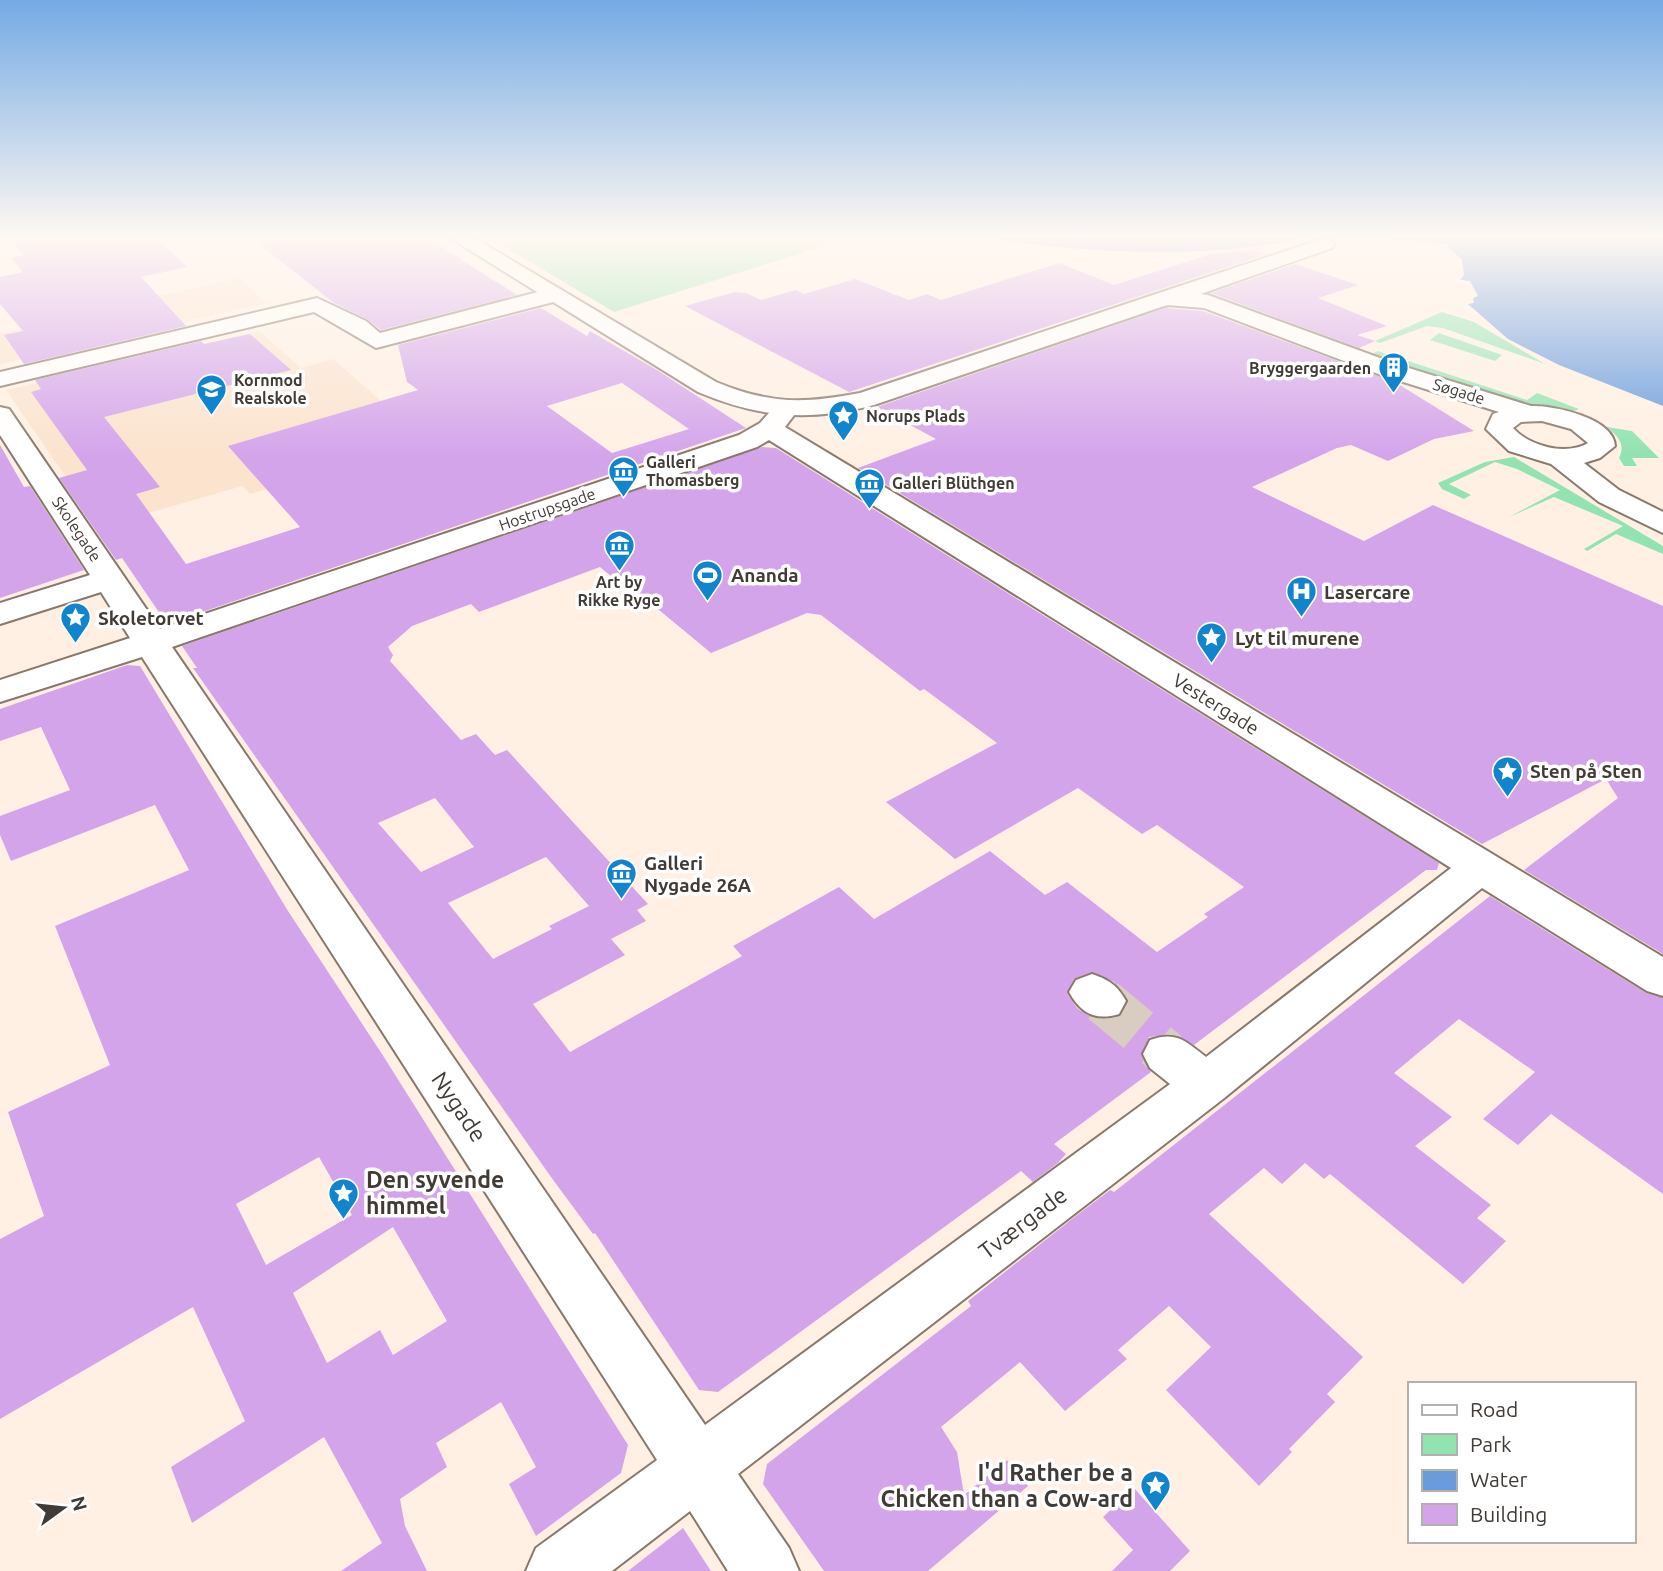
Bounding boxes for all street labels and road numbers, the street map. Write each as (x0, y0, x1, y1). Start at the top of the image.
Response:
street label: Søgade (1431, 375, 1487, 407)
street label: Hostrupsgade (496, 484, 598, 534)
street label: Skolegade (49, 493, 105, 565)
street label: Vestergade (1169, 669, 1263, 739)
street label: Nygade (427, 1067, 492, 1146)
street label: Tværgade (974, 1182, 1071, 1264)

